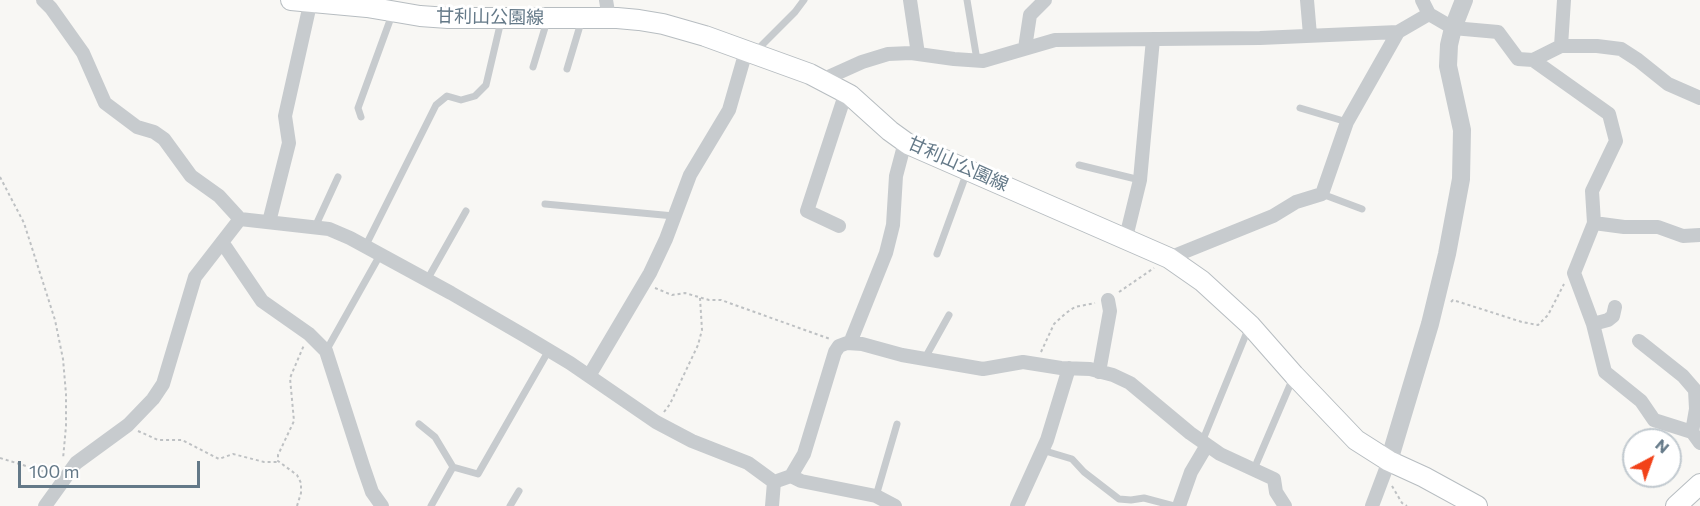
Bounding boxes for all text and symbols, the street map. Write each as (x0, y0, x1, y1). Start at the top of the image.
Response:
street label: 甘利山公園線 (436, 5, 544, 29)
street label: 甘利山公園線 (904, 132, 1012, 196)
north arrow (1622, 428, 1682, 488)
text: N (1652, 434, 1674, 457)
scale bar (21, 449, 202, 487)
text: 100 m (29, 460, 79, 482)

